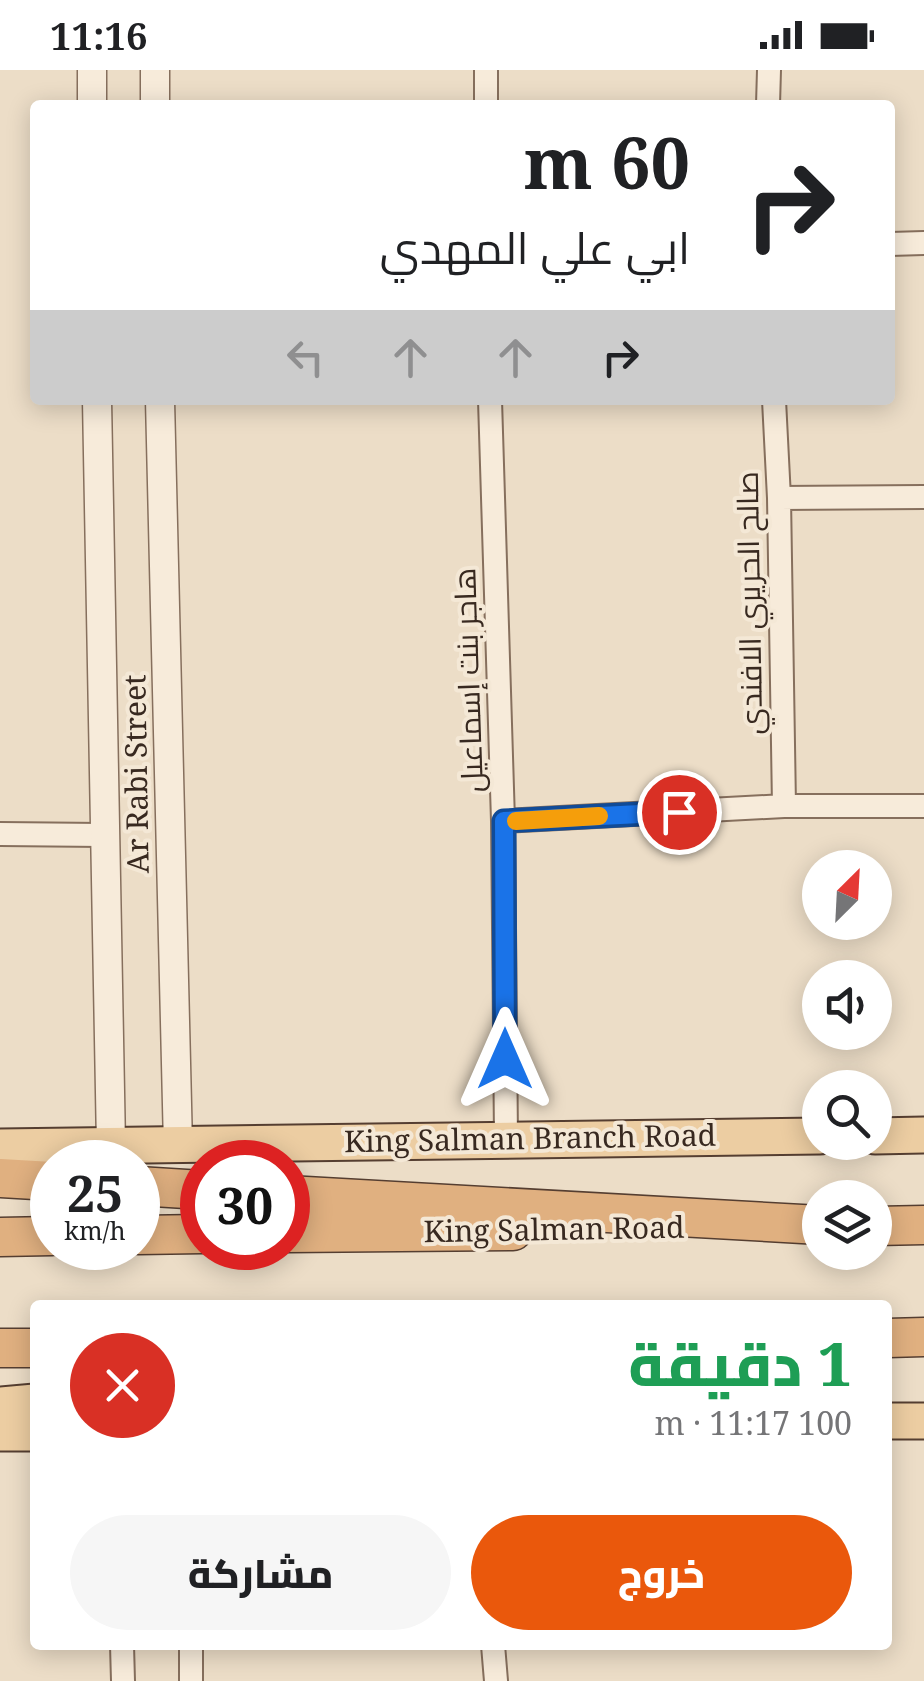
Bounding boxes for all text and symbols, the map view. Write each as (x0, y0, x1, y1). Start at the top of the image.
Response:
text: 11:16 (50, 9, 147, 61)
text: 60 m (524, 114, 690, 210)
icon: right (725, 140, 855, 270)
text: ابي علي المهدي (380, 216, 690, 277)
icon: left (278, 330, 333, 385)
icon: ahead (383, 330, 438, 385)
icon: ahead (488, 330, 543, 385)
icon: right (593, 330, 648, 385)
street label: صالح الحريري الافندي (726, 471, 775, 735)
street label: هاجر بنت إسماعيل (443, 567, 492, 793)
street label: Ar Rabi Street (113, 674, 158, 874)
pin (637, 770, 722, 855)
icon: arrive (652, 785, 707, 840)
north arrow (802, 850, 892, 940)
map controls (802, 850, 892, 1270)
button: sound (802, 960, 892, 1050)
position arrow (453, 1007, 557, 1111)
button: search (802, 1070, 892, 1160)
street label: King Salman Branch Road (344, 1114, 716, 1161)
speed limit sign: 30 (180, 1140, 310, 1270)
text: 25 (67, 1159, 123, 1227)
button: layers (802, 1180, 892, 1270)
street label: King Salman Road (423, 1206, 685, 1251)
text: km/h (64, 1213, 126, 1247)
text: 1 دقيقة (628, 1322, 852, 1404)
button: close (70, 1333, 175, 1438)
text: 100 m · 11:17 (654, 1401, 852, 1444)
button: مشاركة (70, 1515, 451, 1630)
button: خروج (471, 1515, 852, 1630)

